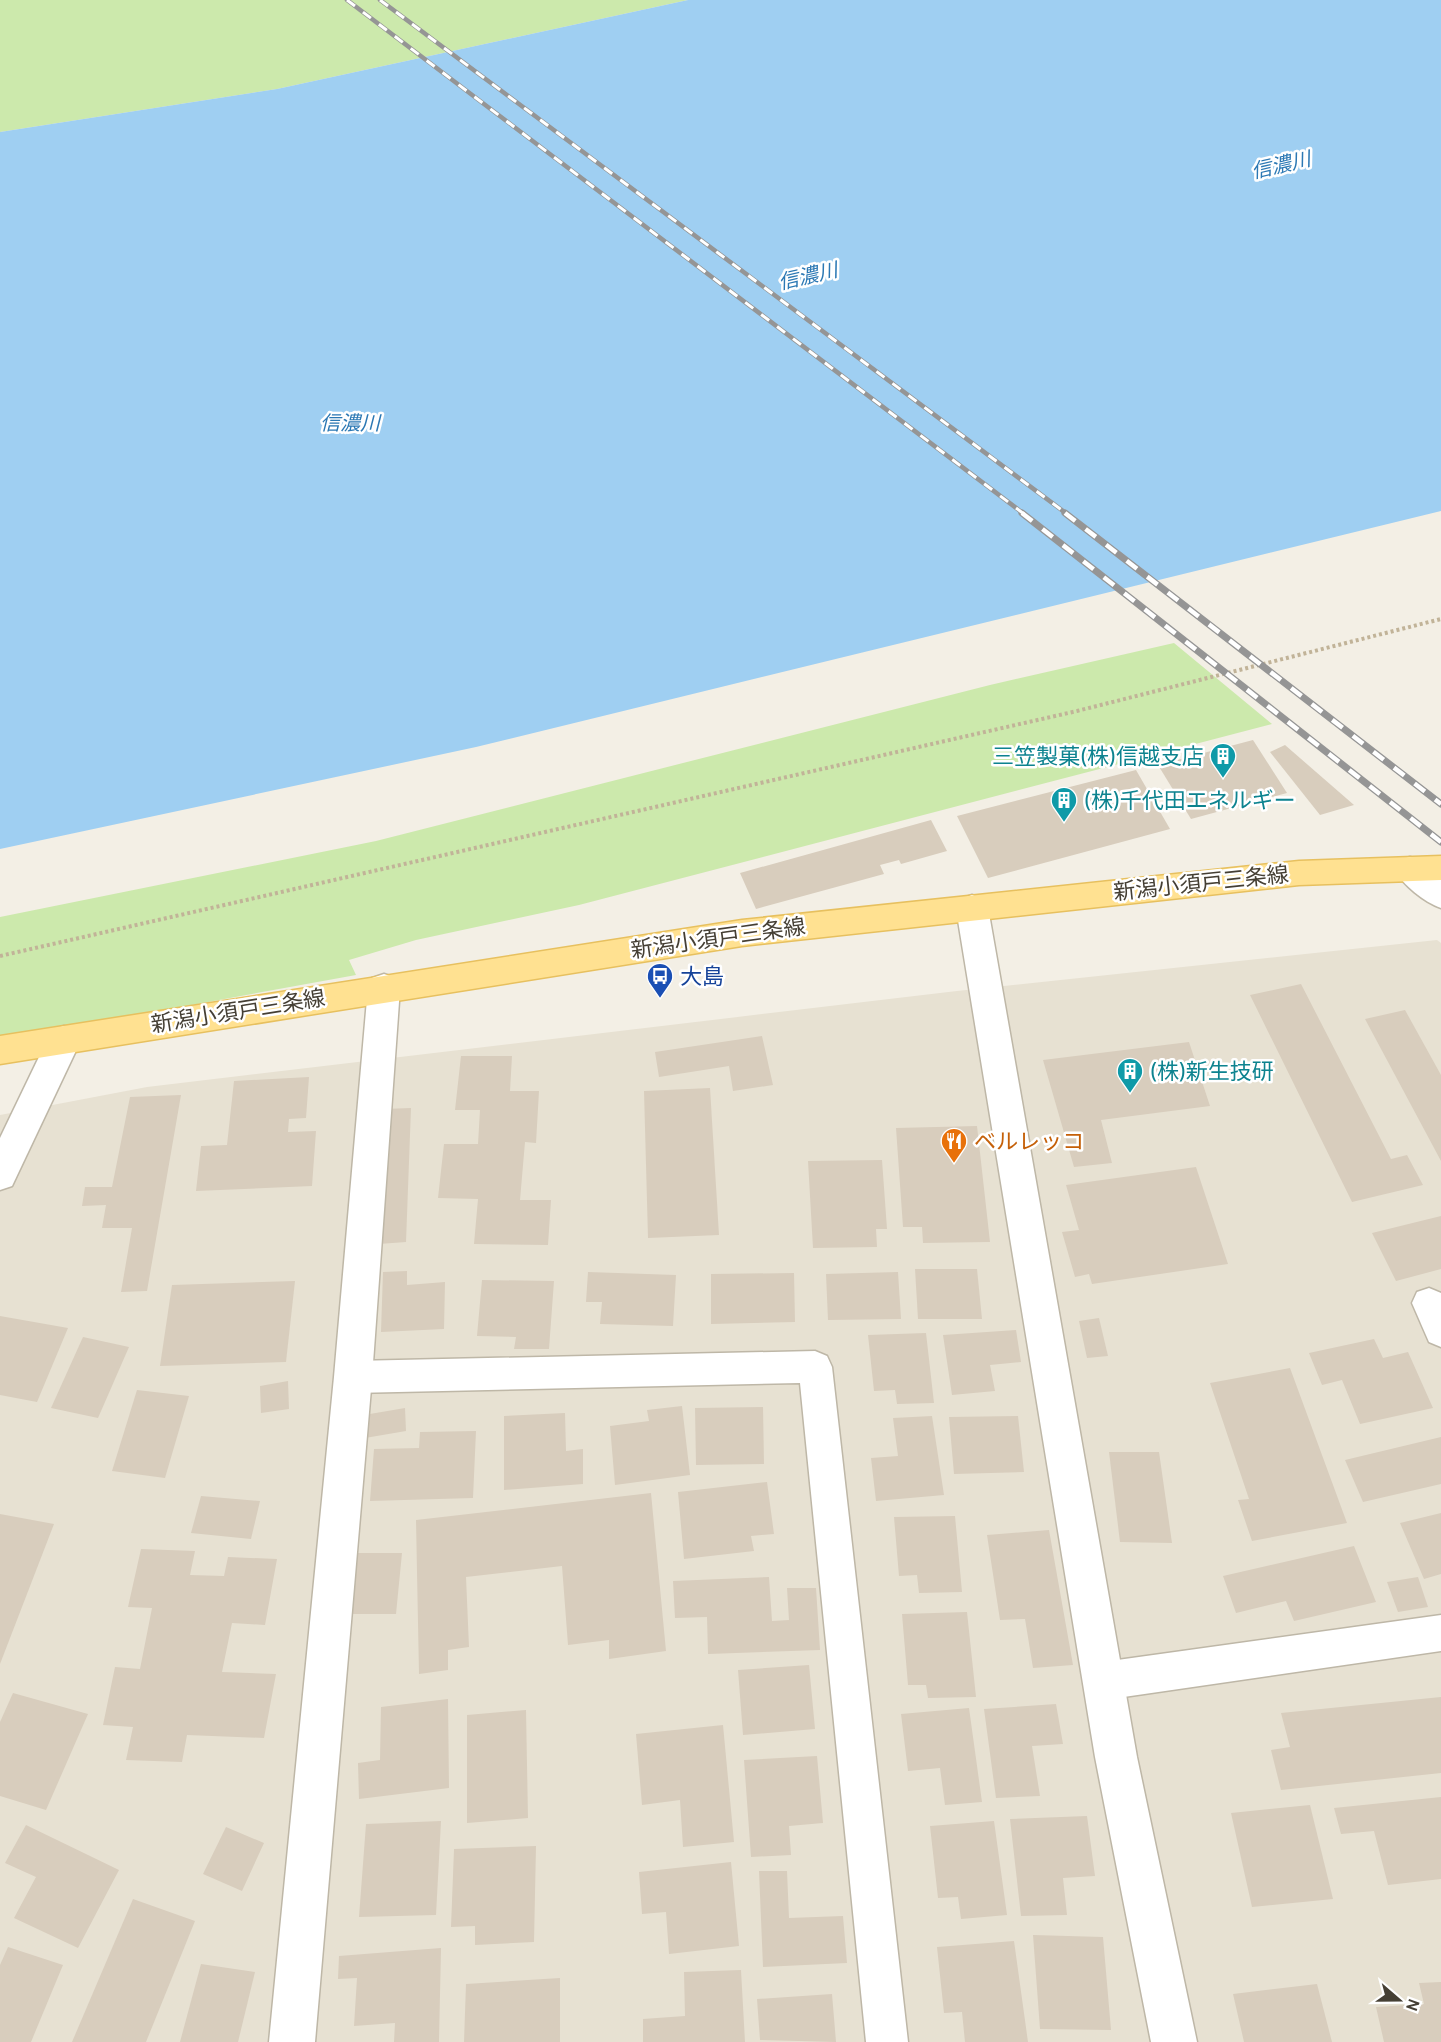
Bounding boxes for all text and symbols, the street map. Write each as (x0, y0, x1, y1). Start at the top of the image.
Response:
water label: 信濃川 (1249, 146, 1315, 183)
water label: 信濃川 (776, 257, 842, 294)
water label: 信濃川 (320, 411, 382, 435)
building icon: 三笠製菓(株)信越支店 (1208, 741, 1238, 779)
place label: 三笠製菓(株)信越支店 (992, 743, 1204, 770)
building icon: (株)千代田エネルギー (1049, 785, 1079, 823)
place label: (株)千代田エネルギー (1084, 787, 1296, 814)
street label: 新潟小須戸三条線 (1112, 860, 1290, 906)
street label: 新潟小須戸三条線 (629, 912, 807, 964)
bus stop icon: 大島 (645, 961, 675, 999)
place label: 大島 (680, 963, 724, 990)
street label: 新潟小須戸三条線 (149, 984, 327, 1038)
building icon: (株)新生技研 (1115, 1056, 1145, 1094)
place label: (株)新生技研 (1150, 1058, 1274, 1085)
restaurant icon: ベルレッコ (939, 1126, 969, 1164)
place label: ベルレッコ (974, 1128, 1084, 1155)
north arrow (1369, 1970, 1429, 2030)
text: N (1402, 1996, 1423, 2014)

